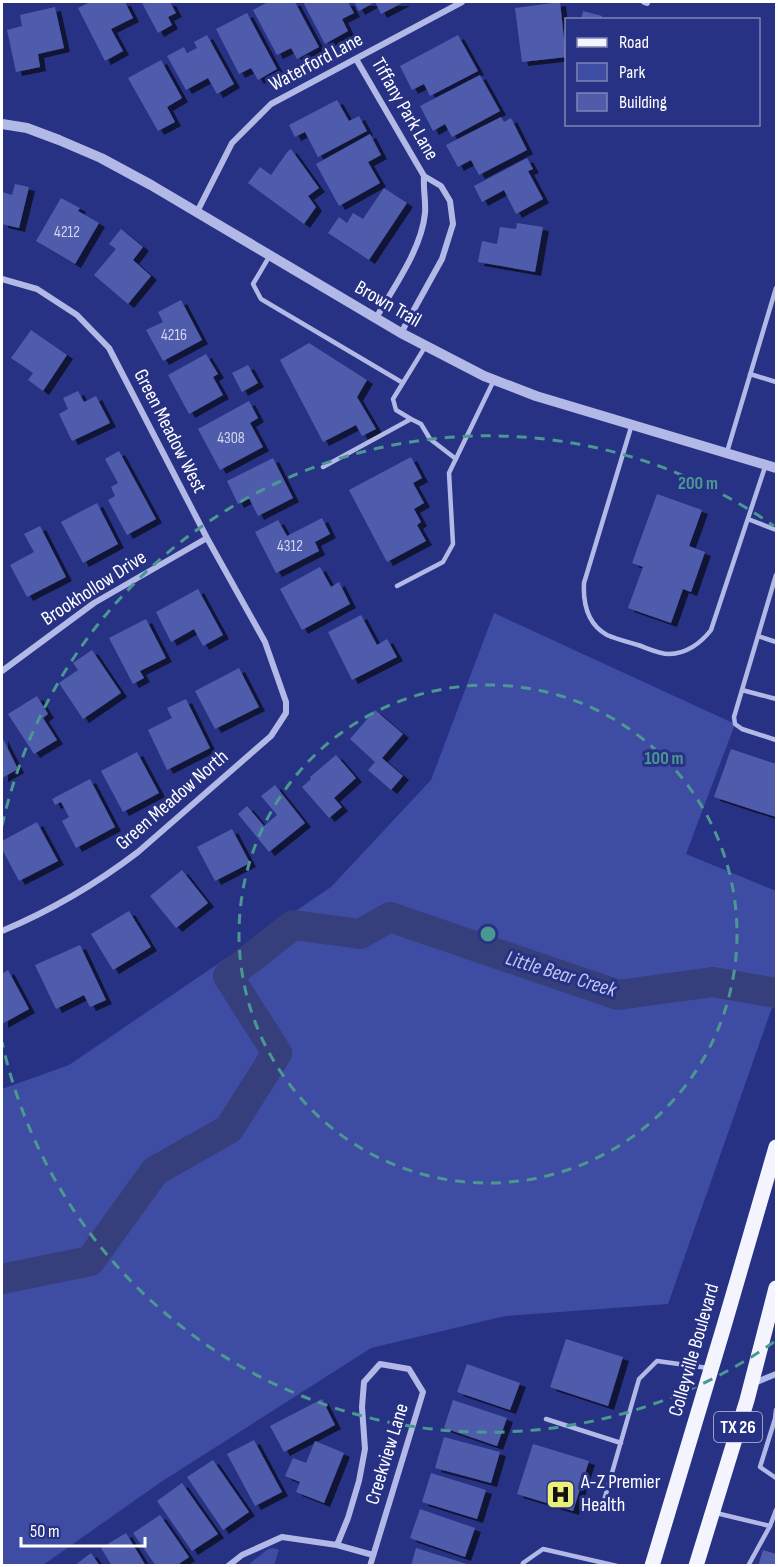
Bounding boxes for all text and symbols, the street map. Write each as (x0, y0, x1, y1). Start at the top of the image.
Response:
legend (565, 18, 760, 126)
street label: Waterford Lane (265, 27, 367, 97)
text: Road (619, 32, 649, 53)
street label: Tiffany Park Lane (366, 53, 444, 165)
text: Park (619, 62, 645, 83)
text: Building (619, 92, 667, 113)
house number: 4212 (54, 223, 80, 242)
street label: Brown Trail (351, 275, 425, 333)
house number: 4216 (161, 326, 187, 345)
street label: Green Meadow West (128, 365, 212, 497)
house number: 4308 (217, 429, 245, 448)
text: 200 m (678, 473, 718, 494)
house number: 4312 (277, 537, 303, 556)
street label: Brookhollow Drive (37, 545, 151, 631)
street label: Green Meadow North (111, 745, 233, 855)
text: 100 m (645, 748, 684, 769)
centre of rings (478, 924, 498, 944)
water label: Little Bear Creek (503, 945, 620, 1003)
street label: Colleyville Boulevard (664, 1281, 724, 1419)
street label: Creekview Lane (360, 1401, 414, 1507)
road number: TX 26 (714, 1412, 762, 1442)
place label: A-Z Premier Health (580, 1470, 661, 1517)
hospital icon: A-Z Premier Health (544, 1478, 576, 1510)
scale bar (21, 1510, 146, 1548)
text: 50 m (30, 1521, 60, 1542)

